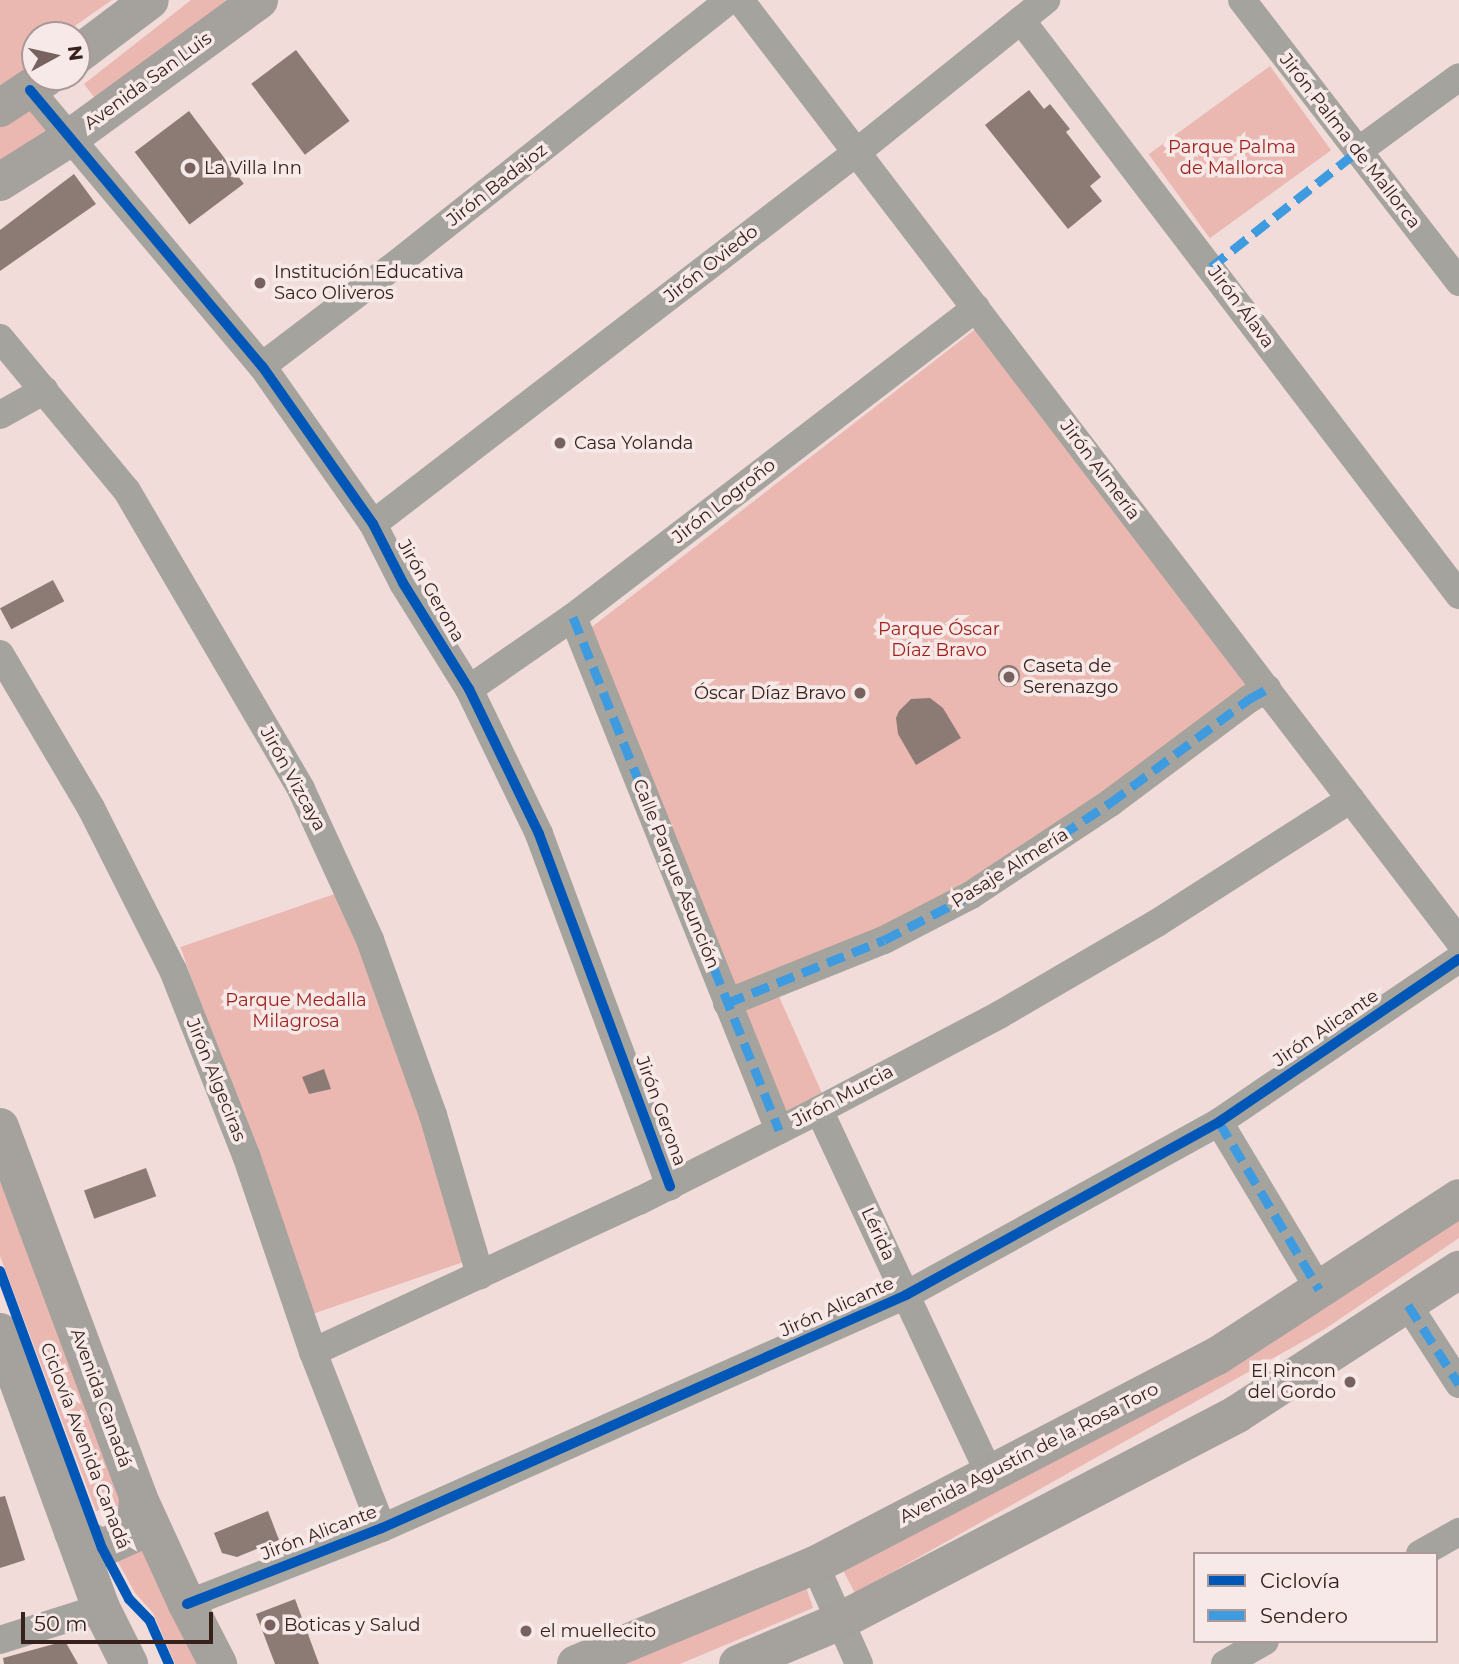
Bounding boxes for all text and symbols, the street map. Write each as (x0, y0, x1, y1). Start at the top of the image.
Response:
north arrow (21, 21, 91, 91)
street label: Avenida San Luis (80, 28, 216, 134)
text: N (63, 44, 88, 62)
street label: Jirón Palma de Mallorca (1275, 49, 1425, 233)
park label: Parque Palma de Mallorca (1168, 137, 1296, 180)
street label: Jirón Badajoz (443, 139, 551, 231)
place label: La Villa Inn (204, 157, 302, 179)
marker: La Villa Inn (182, 160, 198, 176)
street label: Jirón Oviedo (660, 221, 762, 307)
place label: Institución Educativa Saco Oliveros (274, 262, 464, 304)
street label: Jirón Álava (1203, 262, 1279, 352)
marker: Institución Educativa Saco Oliveros (252, 275, 268, 291)
street label: Jirón Almería (1055, 416, 1145, 524)
place label: Casa Yolanda (574, 432, 693, 454)
marker: Casa Yolanda (552, 435, 568, 451)
street label: Jirón Logroño (668, 454, 780, 548)
street label: Jirón Gerona (393, 536, 469, 646)
park label: Parque Óscar Díaz Bravo (878, 619, 1000, 662)
place label: Caseta de Serenazgo (1023, 656, 1118, 698)
marker: Caseta de Serenazgo (1001, 669, 1017, 685)
place label: Óscar Díaz Bravo (694, 682, 846, 704)
marker: Óscar Díaz Bravo (852, 685, 868, 701)
street label: Jirón Vizcaya (256, 723, 330, 835)
street label: Calle Parque Asunción (628, 776, 724, 972)
street label: Pasaje Almería (948, 823, 1072, 913)
street label: Jirón Alicante (1269, 985, 1383, 1071)
park label: Parque Medalla Milagrosa (225, 990, 367, 1032)
street label: Jirón Algeciras (182, 1015, 250, 1145)
street label: Jirón Gerona (631, 1053, 691, 1169)
street label: Jirón Murcia (789, 1060, 897, 1132)
street label: Lérida (856, 1204, 900, 1264)
street label: Jirón Alicante (777, 1272, 897, 1342)
street label: Avenida Canadá (66, 1326, 136, 1470)
street label: Ciclovía Avenida Canadá (36, 1340, 134, 1552)
place label: El Rincon del Gordo (1248, 1361, 1336, 1404)
marker: El Rincon del Gordo (1342, 1374, 1358, 1390)
street label: Avenida Agustín de la Rosa Toro (896, 1378, 1162, 1528)
street label: Jirón Alicante (258, 1501, 380, 1565)
legend (1193, 1552, 1438, 1643)
text: Ciclovía (1260, 1568, 1340, 1593)
scale bar (24, 1598, 217, 1642)
text: Sendero (1260, 1603, 1348, 1628)
text: 50 m (34, 1611, 88, 1636)
place label: Boticas y Salud (284, 1614, 421, 1636)
marker: Boticas y Salud (262, 1617, 278, 1633)
place label: el muellecito (540, 1620, 656, 1642)
marker: el muellecito (518, 1623, 534, 1639)

